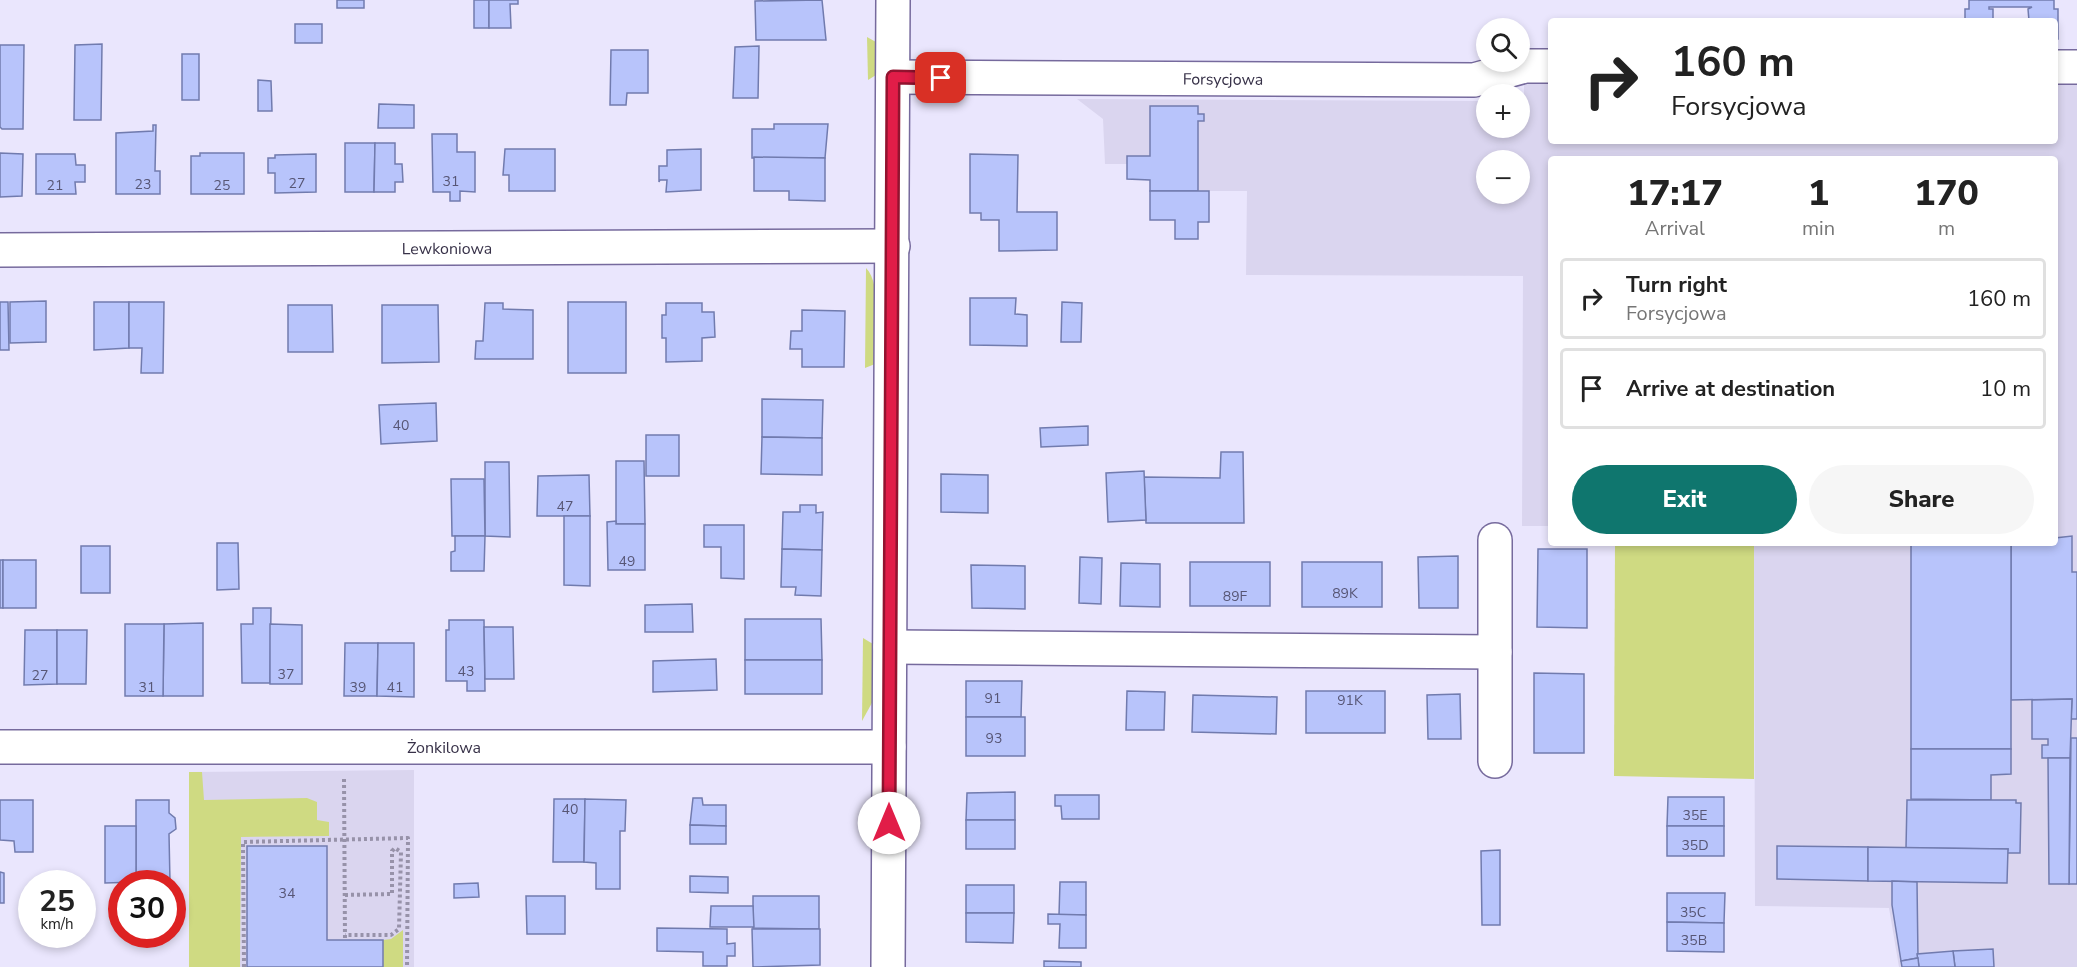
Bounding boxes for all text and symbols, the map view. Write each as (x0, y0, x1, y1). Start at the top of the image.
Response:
map controls (1476, 18, 1530, 204)
button: search (1476, 18, 1530, 72)
text: 160 m (1671, 34, 1795, 91)
icon: right (1572, 42, 1650, 120)
pin (915, 52, 966, 103)
icon: arrive (924, 61, 957, 94)
street label: Forsycjowa (1183, 68, 1263, 91)
button: + (1476, 84, 1530, 138)
text: Forsycjowa (1671, 88, 1807, 125)
button: − (1476, 150, 1530, 204)
text: 17:17 (1627, 169, 1723, 218)
text: 1 (1808, 169, 1829, 218)
text: 170 (1914, 169, 1979, 218)
house number: 31 (443, 172, 459, 191)
house number: 27 (289, 174, 305, 193)
house number: 23 (135, 175, 151, 194)
house number: 21 (47, 176, 63, 195)
house number: 25 (214, 176, 230, 195)
text: Arrival (1645, 215, 1705, 242)
text: min (1802, 215, 1835, 242)
text: m (1938, 215, 1955, 242)
street label: Lewkoniowa (402, 238, 492, 260)
text: Turn right (1626, 270, 1727, 300)
icon: right (1575, 282, 1608, 315)
text: 160 m (1967, 284, 2031, 314)
text: Forsycjowa (1626, 300, 1727, 327)
icon: arrive (1575, 372, 1608, 405)
text: Arrive at destination (1626, 374, 1835, 404)
text: 10 m (1980, 374, 2031, 404)
house number: 40 (393, 416, 409, 435)
button: Exit (1572, 465, 1797, 534)
button: Share (1809, 465, 2034, 534)
house number: 47 (557, 497, 573, 516)
house number: 49 (619, 552, 635, 571)
house number: 89K (1332, 584, 1358, 603)
house number: 89F (1223, 587, 1248, 606)
house number: 43 (458, 662, 474, 681)
house number: 37 (278, 665, 294, 684)
house number: 27 (32, 666, 48, 685)
house number: 31 (139, 678, 155, 697)
house number: 39 (350, 678, 366, 697)
house number: 41 (387, 678, 403, 697)
house number: 91 (985, 689, 1001, 708)
house number: 91K (1337, 691, 1363, 710)
house number: 93 (986, 729, 1002, 748)
street label: Żonkilowa (407, 737, 481, 759)
position arrow (857, 791, 921, 855)
house number: 40 (562, 800, 578, 819)
house number: 35E (1683, 806, 1707, 825)
house number: 35D (1681, 836, 1709, 855)
speed limit sign: 30 (108, 870, 186, 948)
text: 25 (39, 881, 75, 922)
house number: 34 (279, 884, 295, 903)
house number: 35C (1680, 903, 1706, 922)
text: km/h (40, 914, 74, 934)
house number: 35B (1681, 931, 1707, 950)

